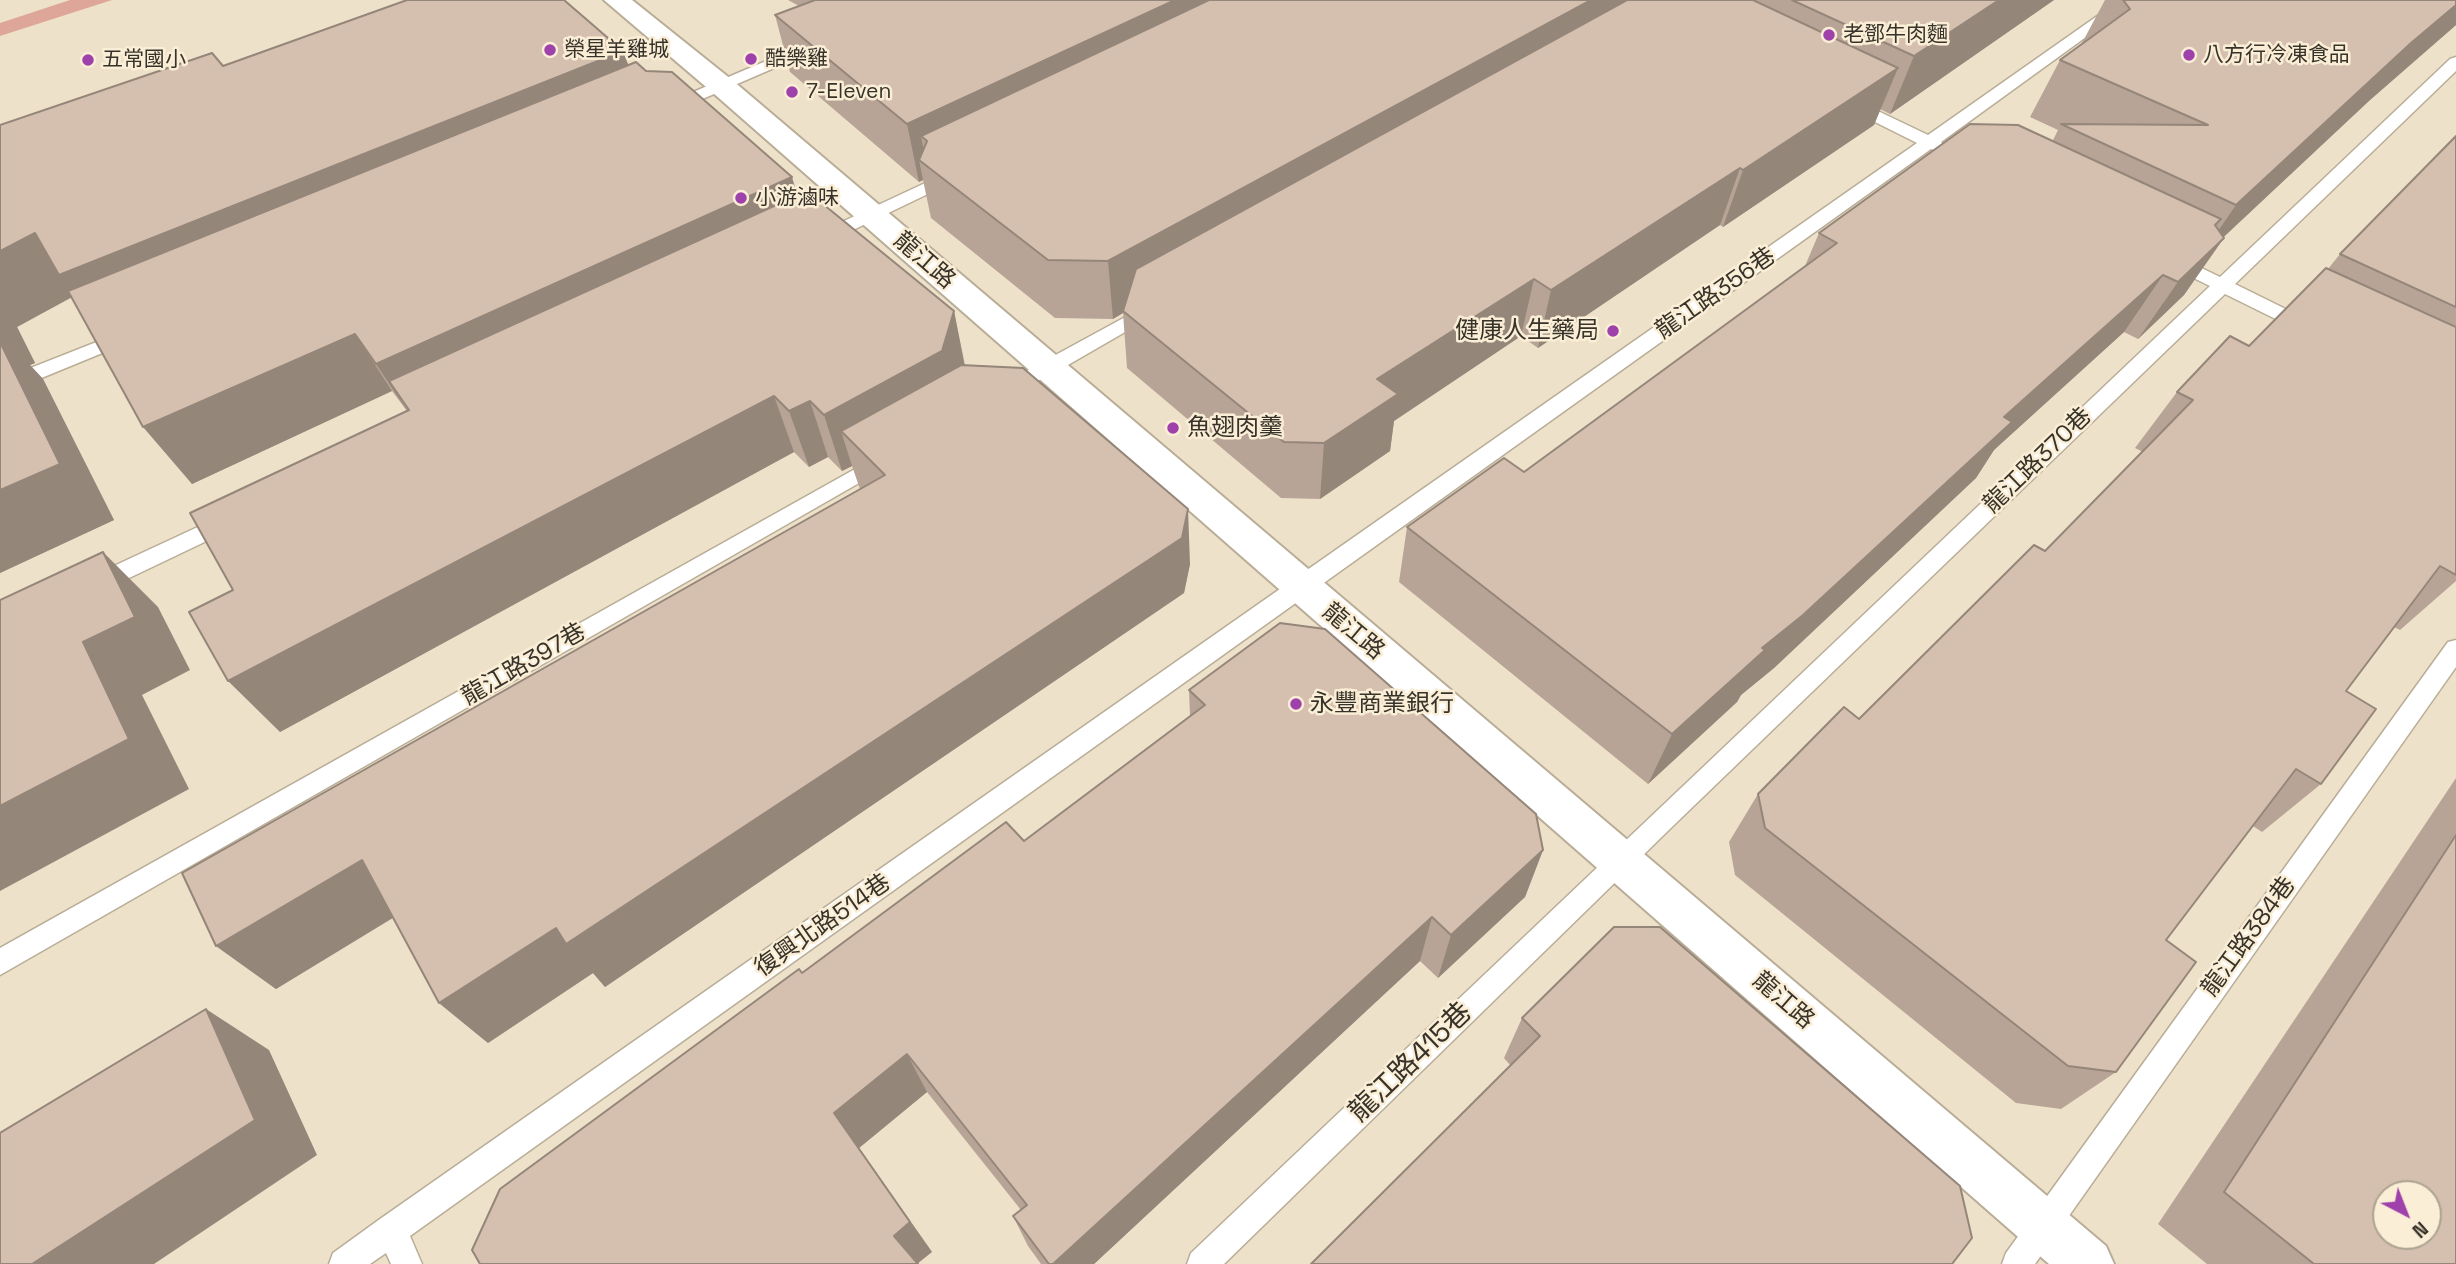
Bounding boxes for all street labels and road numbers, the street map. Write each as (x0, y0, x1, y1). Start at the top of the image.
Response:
street label: 龍江路 (887, 227, 961, 295)
street label: 龍江路356巷 (1651, 242, 1781, 346)
street label: 龍江路370巷 (1978, 402, 2098, 520)
street label: 龍江路 (1316, 598, 1390, 666)
street label: 龍江路397巷 (457, 618, 591, 712)
street label: 復興北路514巷 (750, 869, 896, 983)
street label: 龍江路384巷 (2196, 872, 2302, 1002)
street label: 龍江路 (1746, 967, 1820, 1035)
street label: 龍江路415巷 (1343, 996, 1479, 1130)

